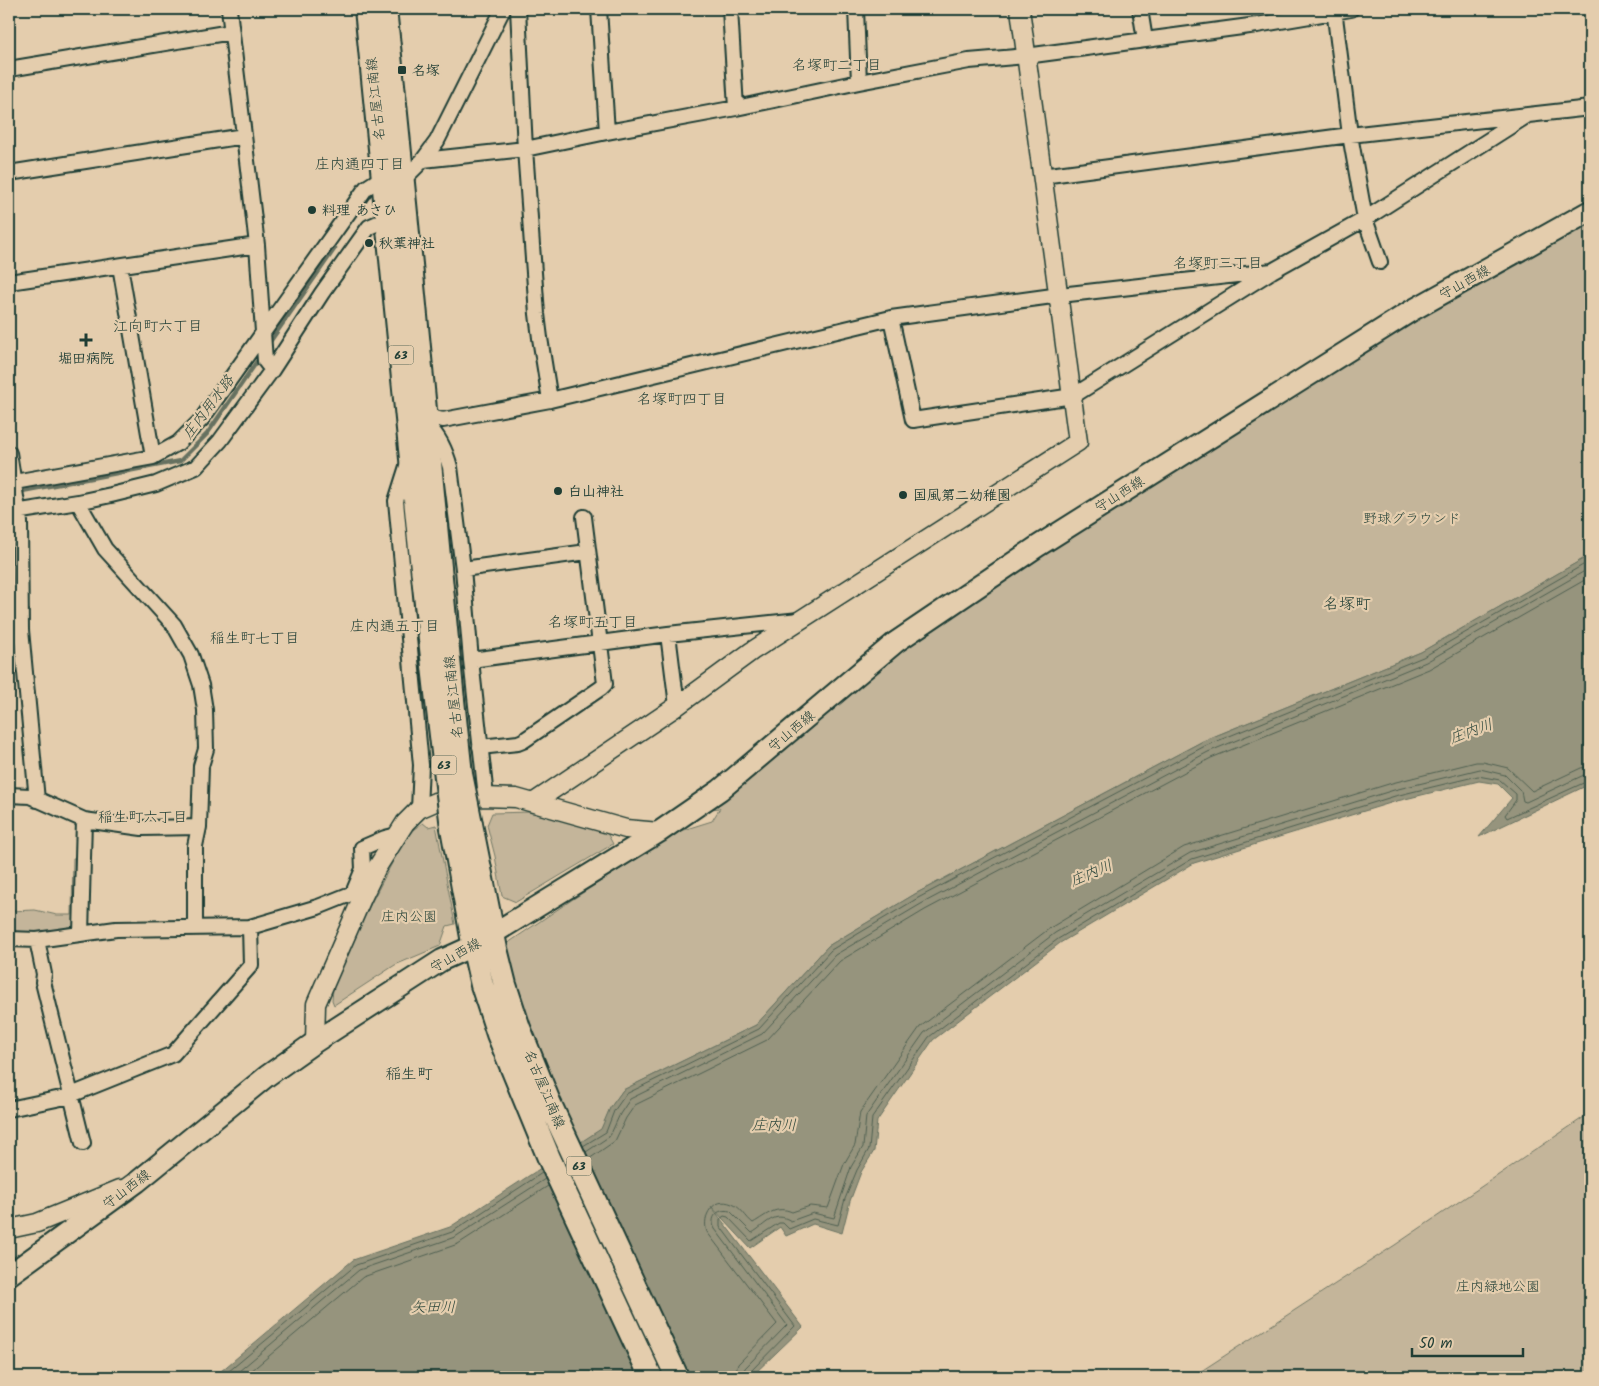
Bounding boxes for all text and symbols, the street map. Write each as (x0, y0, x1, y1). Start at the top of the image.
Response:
district label: 名塚町二丁目 (792, 54, 882, 78)
street label: 名古屋江南線 (361, 56, 391, 142)
place label: 名塚 (412, 60, 440, 82)
marker: 名塚 (396, 64, 408, 76)
district label: 庄内通四丁目 (315, 153, 405, 177)
place label: 料理 あさひ (322, 200, 397, 222)
marker: 料理 あさひ (306, 204, 318, 216)
place label: 秋葉神社 (379, 233, 435, 255)
marker: 秋葉神社 (363, 237, 375, 249)
district label: 名塚町三丁目 (1173, 252, 1263, 276)
street label: 守山西線 (1435, 260, 1494, 306)
district label: 江向町六丁目 (113, 315, 203, 339)
marker: 堀田病院 (79, 333, 93, 347)
road number: 63 (388, 346, 414, 364)
place label: 堀田病院 (58, 348, 114, 370)
water label: 庄内用水路 (177, 370, 242, 445)
district label: 名塚町四丁目 (637, 388, 727, 412)
street label: 守山西線 (1090, 471, 1149, 519)
place label: 白山神社 (568, 481, 624, 503)
marker: 白山神社 (552, 485, 564, 497)
place label: 国風第二幼稚園 (913, 485, 1011, 507)
marker: 国風第二幼稚園 (897, 489, 909, 501)
park label: 野球グラウンド (1363, 508, 1461, 530)
district label: 名塚町 (1323, 592, 1371, 617)
district label: 名塚町五丁目 (548, 611, 638, 635)
district label: 庄内通五丁目 (350, 615, 440, 639)
district label: 稲生町七丁目 (210, 627, 300, 651)
street label: 名古屋江南線 (439, 654, 469, 740)
street label: 守山西線 (763, 705, 820, 758)
water label: 庄内川 (1446, 713, 1497, 751)
road number: 63 (432, 756, 456, 774)
district label: 稲生町六丁目 (98, 806, 188, 830)
water label: 庄内川 (1066, 854, 1117, 894)
park label: 庄内公園 (381, 906, 437, 928)
street label: 守山西線 (426, 933, 485, 979)
street label: 名古屋江南線 (518, 1046, 571, 1132)
district label: 稲生町 (385, 1062, 433, 1087)
water label: 庄内川 (751, 1114, 797, 1138)
road number: 63 (566, 1156, 592, 1176)
street label: 守山西線 (98, 1164, 156, 1215)
park label: 庄内緑地公園 (1456, 1276, 1540, 1298)
water label: 矢田川 (410, 1296, 456, 1320)
scale bar (1412, 1326, 1523, 1358)
text: 50 m (1419, 1332, 1453, 1356)

